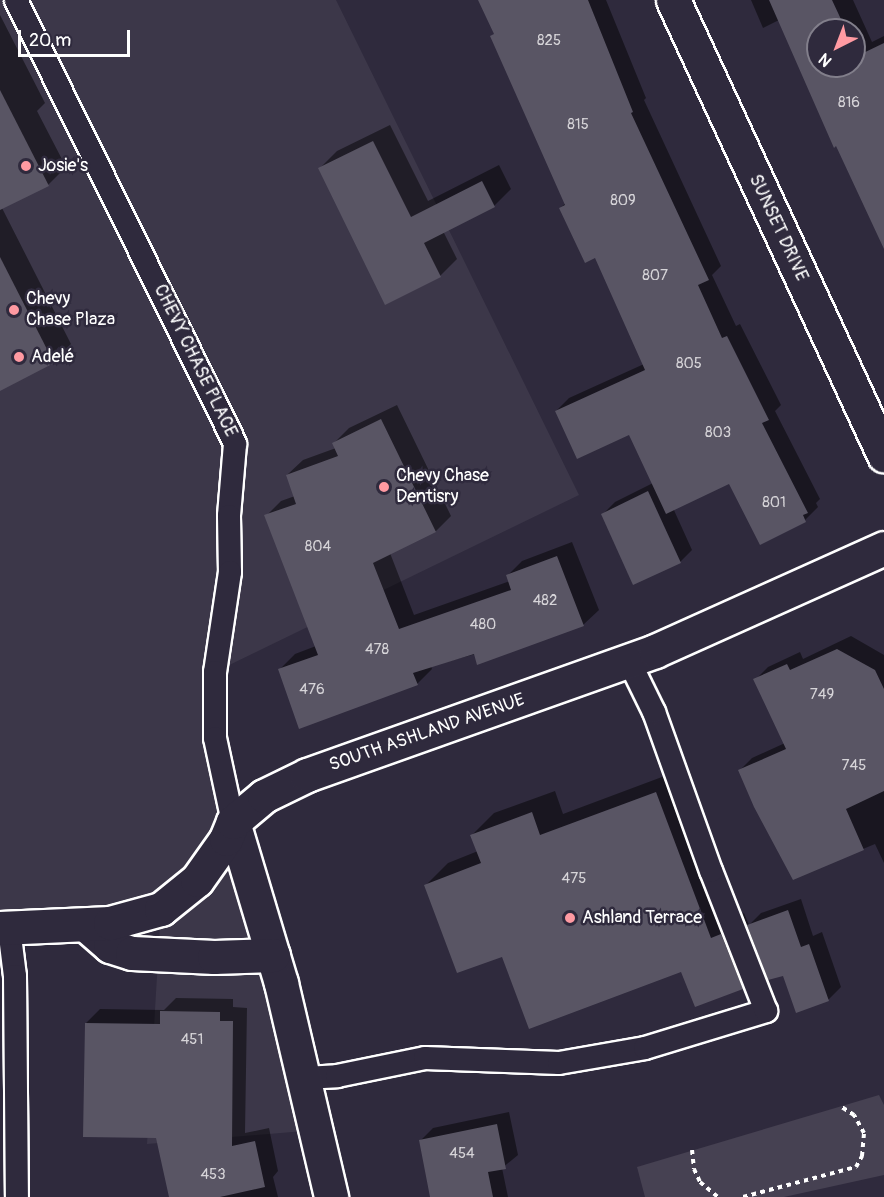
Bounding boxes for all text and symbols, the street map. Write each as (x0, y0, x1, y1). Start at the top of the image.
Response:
scale bar (21, 18, 134, 56)
north arrow (806, 18, 866, 78)
text: 20 m (29, 29, 71, 52)
house number: 825 (537, 32, 561, 50)
text: N (815, 49, 836, 71)
house number: 816 (838, 94, 860, 112)
house number: 815 (567, 116, 589, 134)
place label: Josie's (38, 155, 88, 177)
marker: Josie's (19, 159, 33, 173)
street label: SUNSET DRIVE (744, 171, 812, 285)
house number: 809 (610, 192, 636, 210)
house number: 807 (642, 267, 668, 285)
street label: CHEVY CHASE PLACE (149, 281, 241, 441)
place label: Chevy Chase Plaza (26, 289, 115, 332)
marker: Chevy Chase Plaza (7, 303, 21, 317)
place label: Adelé (31, 346, 74, 368)
marker: Adelé (12, 350, 26, 364)
house number: 805 (676, 355, 702, 373)
house number: 803 (705, 424, 731, 442)
place label: Chevy Chase Dentisry (396, 466, 489, 508)
marker: Chevy Chase Dentisry (377, 480, 391, 494)
house number: 801 (762, 494, 786, 512)
house number: 804 (305, 538, 331, 556)
house number: 482 (533, 592, 557, 610)
house number: 480 (470, 616, 496, 634)
house number: 478 (365, 641, 389, 659)
house number: 476 (299, 681, 325, 699)
house number: 749 (810, 686, 834, 704)
street label: SOUTH ASHLAND AVENUE (326, 689, 528, 777)
house number: 745 (842, 757, 866, 775)
house number: 475 (562, 870, 586, 888)
place label: Ashland Terrace (582, 907, 702, 929)
marker: Ashland Terrace (563, 911, 577, 925)
house number: 451 (181, 1031, 203, 1049)
house number: 454 (449, 1145, 475, 1163)
house number: 453 (200, 1166, 226, 1184)

